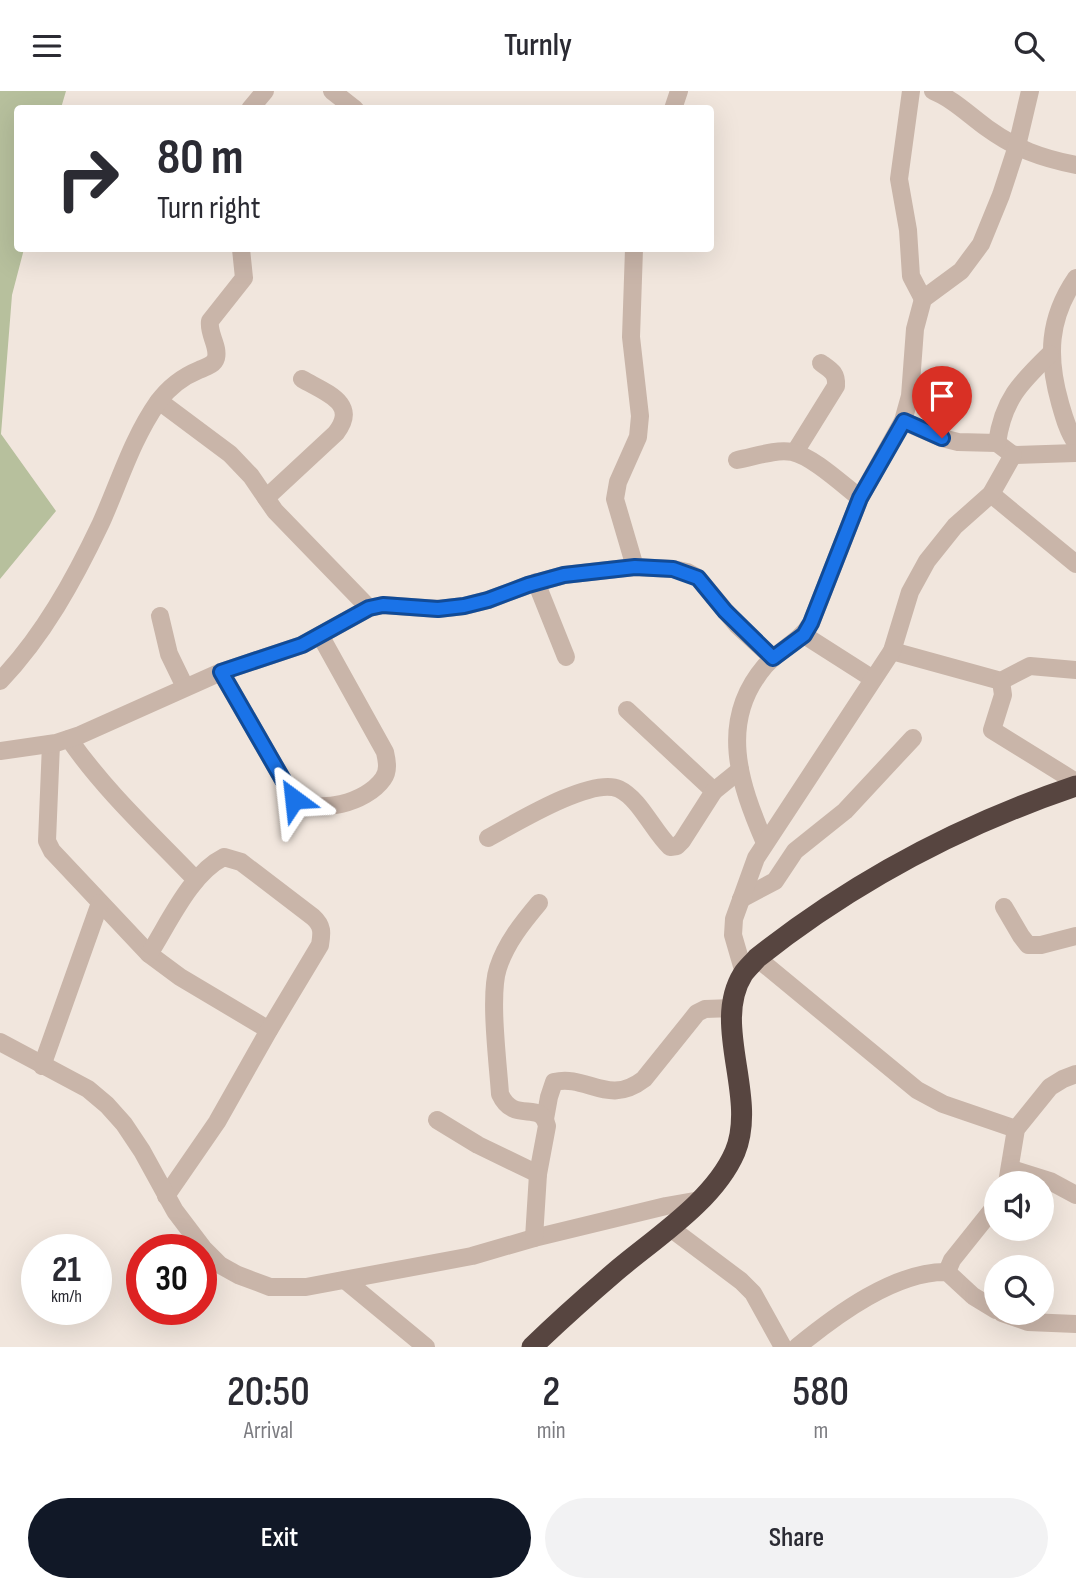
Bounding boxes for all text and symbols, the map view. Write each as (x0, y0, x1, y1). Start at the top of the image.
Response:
text: Turnly (504, 26, 572, 65)
icon: menu (28, 27, 66, 65)
icon: search (1010, 27, 1048, 65)
text: 80 m (157, 129, 244, 188)
icon: right (42, 133, 133, 224)
text: Turn right (157, 189, 261, 228)
pin (912, 366, 972, 438)
icon: arrive (923, 377, 961, 415)
position arrow (257, 762, 331, 836)
map controls (984, 1171, 1054, 1325)
button: sound (984, 1171, 1054, 1241)
speed limit sign: 30 (126, 1234, 217, 1325)
text: 21 (52, 1249, 81, 1292)
button: search (984, 1255, 1054, 1325)
text: km/h (51, 1286, 82, 1307)
text: 20:50 (227, 1367, 310, 1418)
text: 2 (542, 1367, 560, 1418)
text: 580 (793, 1367, 849, 1418)
text: Arrival (244, 1417, 293, 1445)
text: min (537, 1417, 566, 1445)
text: m (813, 1417, 828, 1445)
button: Exit (28, 1498, 531, 1578)
button: Share (545, 1498, 1048, 1578)

